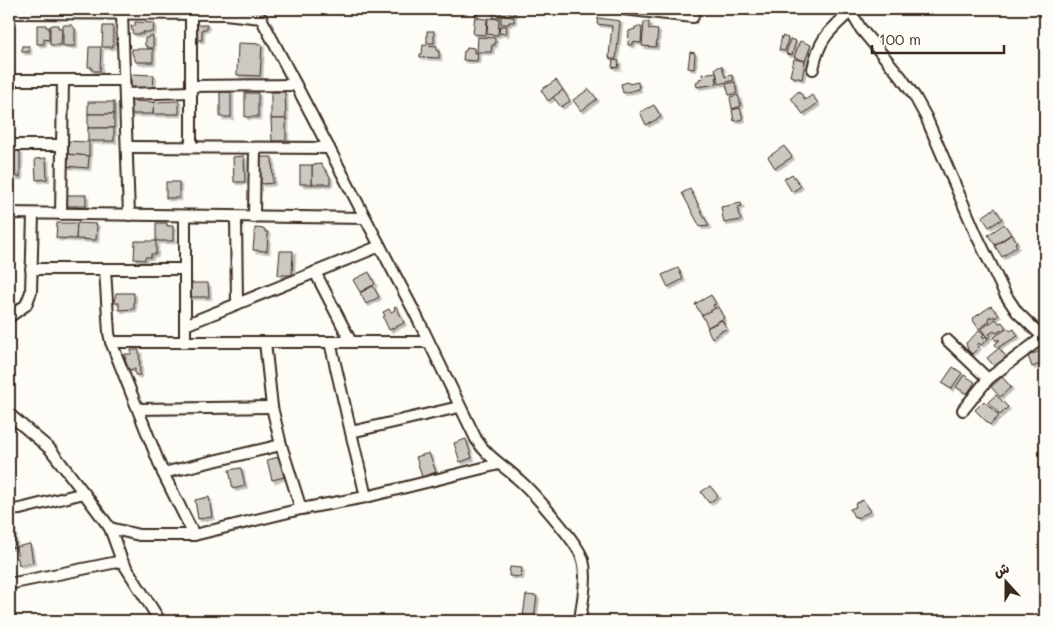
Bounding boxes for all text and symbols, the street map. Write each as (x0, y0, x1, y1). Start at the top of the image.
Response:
scale bar (872, 22, 1004, 54)
text: 100 m (879, 29, 921, 49)
north arrow (982, 558, 1032, 608)
text: ش (991, 558, 1012, 581)

